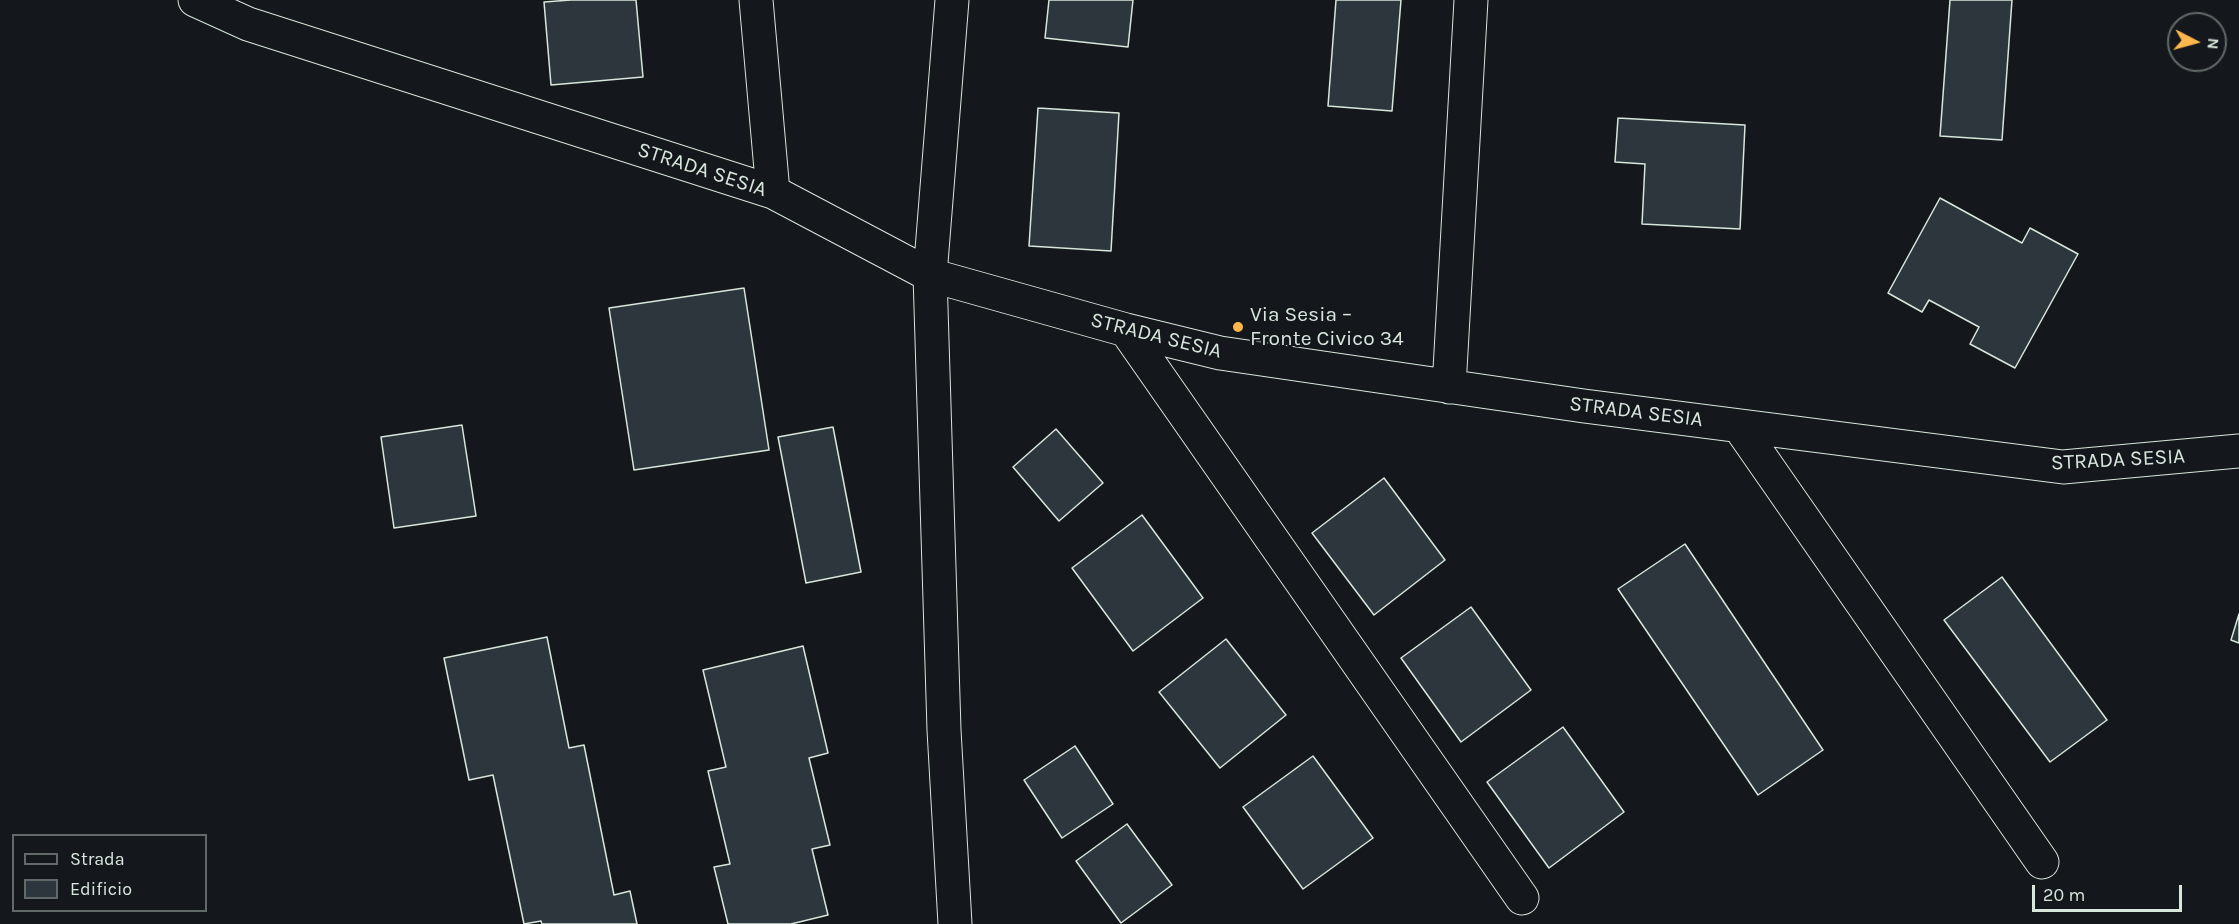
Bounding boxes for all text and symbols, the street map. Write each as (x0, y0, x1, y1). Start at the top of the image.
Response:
north arrow (2167, 12, 2227, 72)
text: N (2203, 37, 2223, 50)
street label: STRADA SESIA (634, 137, 770, 203)
place label: Via Sesia – Fronte Civico 34 (1250, 302, 1404, 352)
street label: STRADA SESIA (1088, 308, 1224, 364)
marker: Via Sesia – Fronte Civico 34 (1231, 320, 1245, 334)
street label: STRADA SESIA (1568, 391, 1704, 433)
street label: STRADA SESIA (2050, 444, 2186, 476)
legend (12, 834, 207, 912)
text: Strada (70, 848, 125, 870)
scale bar (2035, 873, 2185, 911)
text: Edificio (70, 878, 132, 900)
text: 20 m (2043, 884, 2085, 906)

